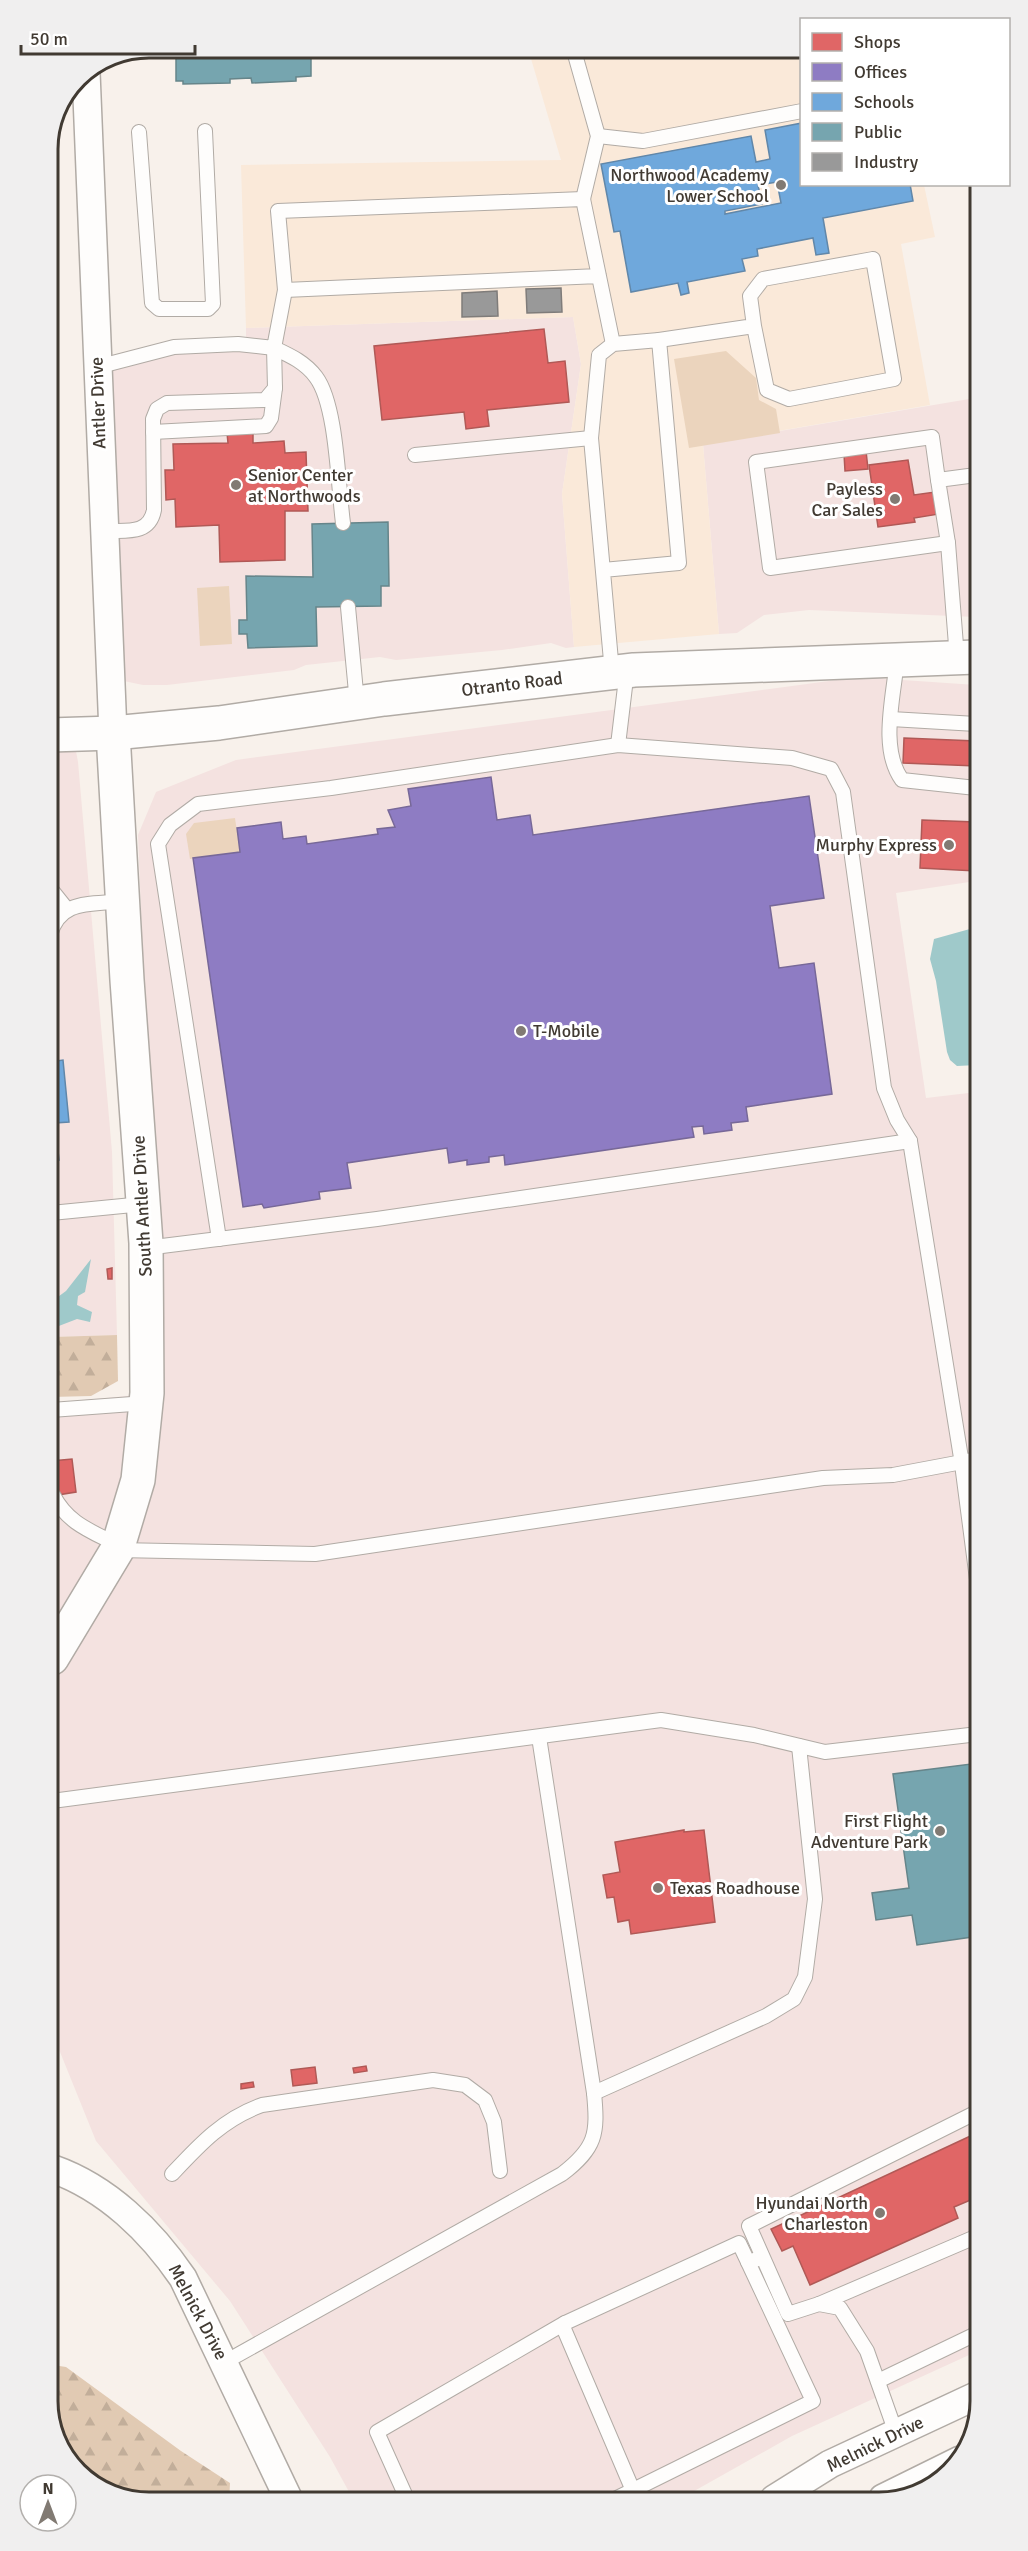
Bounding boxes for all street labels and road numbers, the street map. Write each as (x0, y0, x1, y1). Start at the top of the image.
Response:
street label: Antler Drive (85, 357, 111, 449)
street label: Otranto Road (460, 667, 564, 701)
street label: South Antler Drive (127, 1135, 157, 1277)
street label: Melnick Drive (164, 2260, 232, 2364)
street label: Melnick Drive (823, 2411, 927, 2477)

